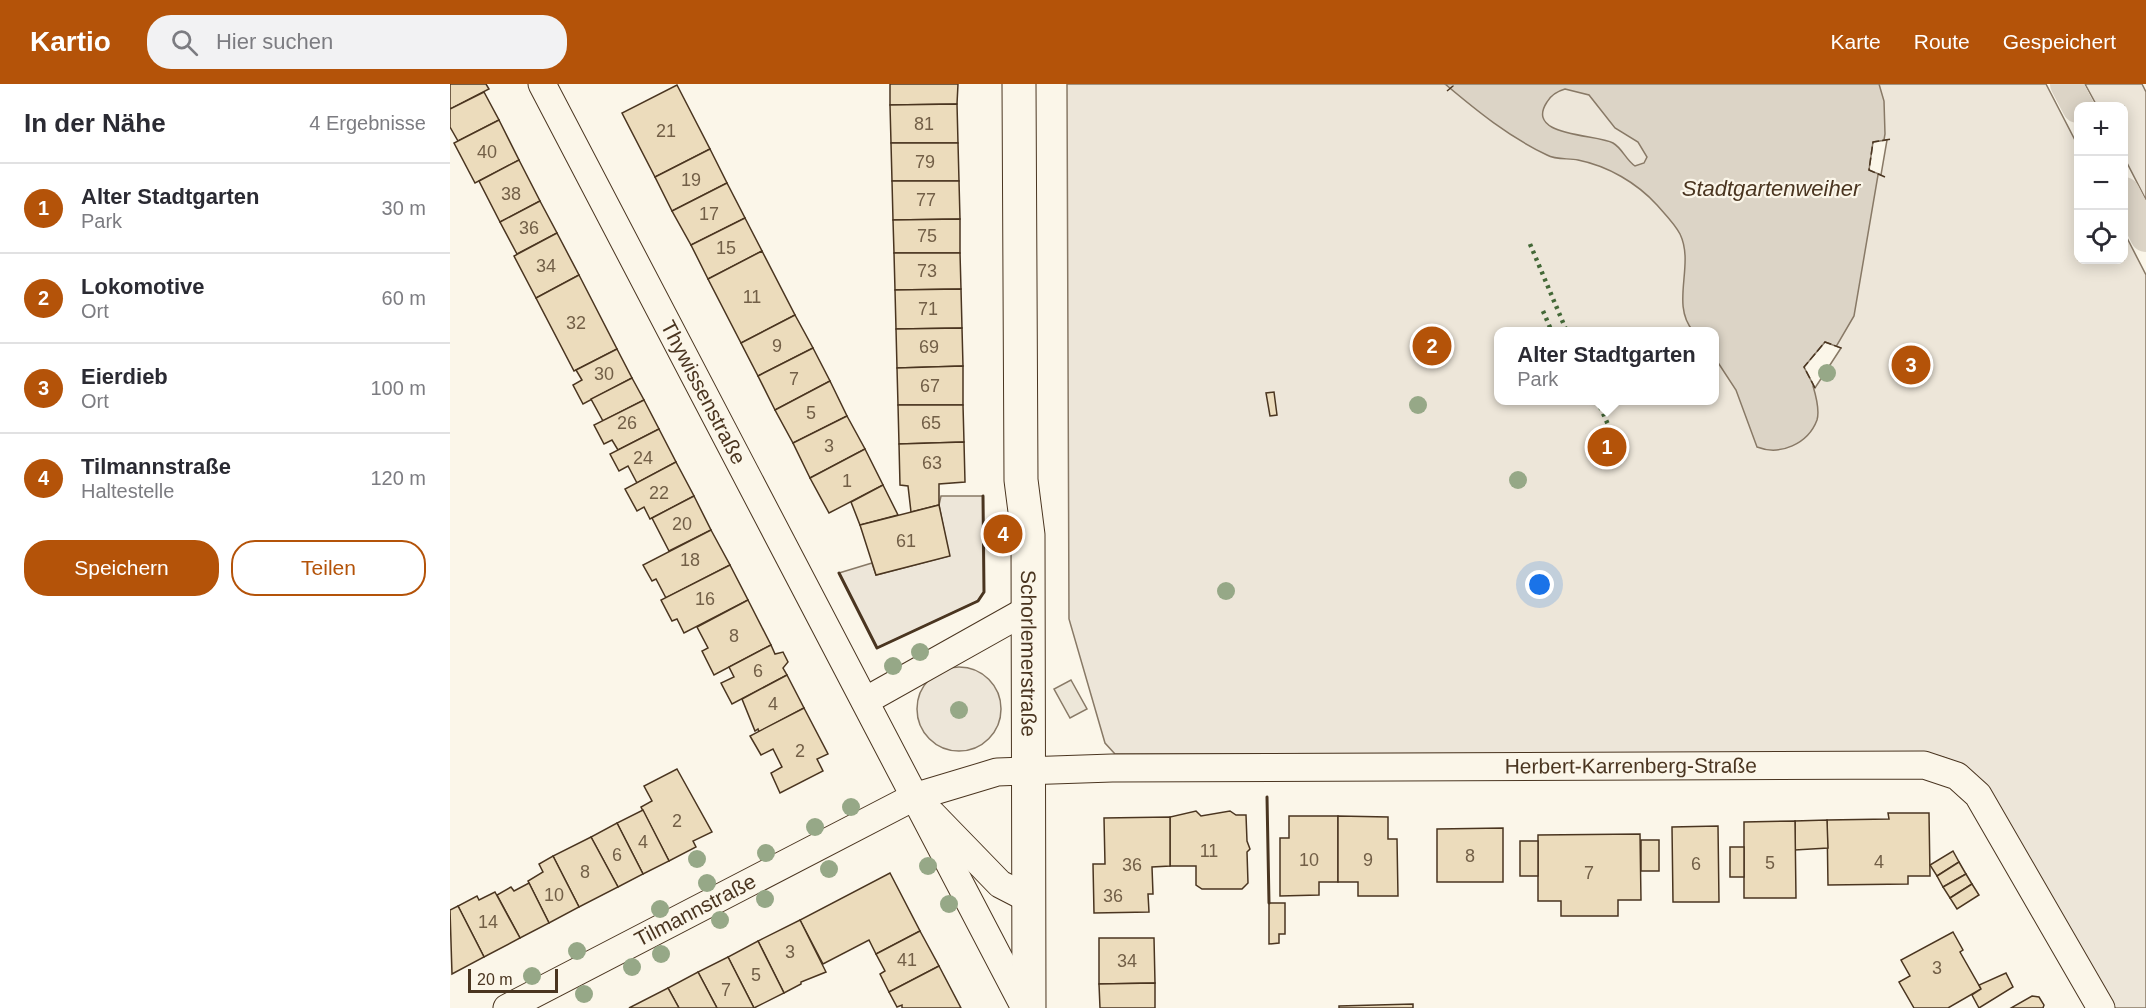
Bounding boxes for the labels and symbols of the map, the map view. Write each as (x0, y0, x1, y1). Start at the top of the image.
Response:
house number: 81 (914, 114, 934, 134)
house number: 21 (656, 121, 676, 141)
house number: 40 (477, 142, 497, 162)
house number: 79 (915, 152, 935, 172)
house number: 19 (681, 170, 701, 190)
water label: Stadtgartenweiher (1682, 176, 1862, 201)
house number: 38 (501, 184, 521, 204)
house number: 77 (916, 190, 936, 210)
house number: 17 (699, 204, 719, 224)
house number: 36 (519, 218, 539, 238)
house number: 75 (917, 226, 937, 246)
house number: 15 (716, 238, 736, 258)
house number: 34 (536, 256, 556, 276)
house number: 73 (917, 261, 937, 281)
house number: 11 (743, 287, 761, 307)
house number: 71 (918, 299, 938, 319)
house number: 32 (566, 313, 586, 333)
street label: Thywissenstraße (657, 316, 751, 468)
pin: 2 (1412, 324, 1452, 368)
house number: 9 (772, 336, 782, 356)
house number: 69 (919, 337, 939, 357)
pin: 3 (1892, 342, 1930, 388)
house number: 30 (594, 364, 614, 384)
house number: 7 (789, 369, 799, 389)
house number: 67 (920, 376, 940, 396)
house number: 5 (806, 403, 816, 423)
house number: 26 (617, 413, 637, 433)
house number: 65 (921, 413, 941, 433)
pin: 1 (1588, 424, 1626, 470)
house number: 3 (824, 436, 834, 456)
house number: 24 (633, 448, 653, 468)
house number: 63 (922, 453, 942, 473)
house number: 1 (842, 471, 852, 491)
house number: 22 (649, 483, 669, 503)
pin: 4 (984, 512, 1022, 556)
house number: 20 (672, 514, 692, 534)
house number: 61 (896, 531, 916, 551)
house number: 18 (680, 550, 700, 570)
street label: Schorlemerstraße (1017, 570, 1040, 737)
your location (1525, 570, 1554, 599)
house number: 16 (695, 589, 715, 609)
house number: 8 (729, 626, 739, 646)
house number: 6 (753, 661, 763, 681)
house number: 4 (768, 694, 778, 714)
house number: 2 (795, 741, 805, 761)
street label: Herbert-Karrenberg-Straße (1505, 754, 1757, 778)
house number: 2 (672, 811, 682, 831)
house number: 4 (638, 832, 648, 852)
house number: 11 (1200, 841, 1218, 861)
house number: 6 (612, 845, 622, 865)
house number: 8 (1465, 846, 1475, 866)
house number: 10 (1299, 850, 1319, 870)
house number: 9 (1363, 850, 1373, 870)
house number: 4 (1874, 852, 1884, 872)
house number: 5 (1765, 853, 1775, 873)
house number: 6 (1691, 854, 1701, 874)
house number: 36 (1122, 855, 1142, 875)
house number: 8 (580, 862, 590, 882)
house number: 7 (1584, 863, 1594, 883)
street label: Tilmannstraße (630, 869, 760, 951)
house number: 10 (544, 885, 564, 905)
house number: 36 (1103, 886, 1123, 906)
house number: 14 (478, 912, 498, 932)
house number: 3 (785, 942, 795, 962)
house number: 41 (897, 950, 917, 970)
house number: 34 (1117, 951, 1137, 971)
house number: 3 (1932, 958, 1942, 978)
house number: 5 (751, 965, 761, 985)
scale bar (468, 966, 558, 994)
house number: 7 (721, 980, 731, 1000)

